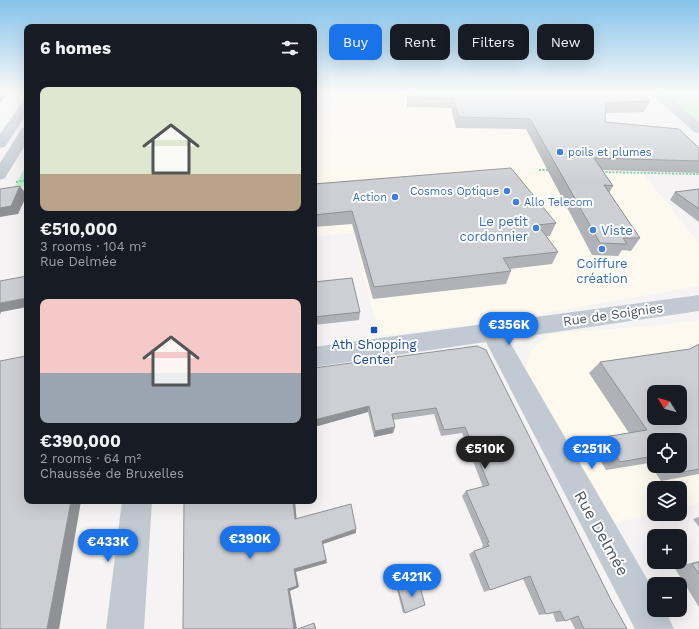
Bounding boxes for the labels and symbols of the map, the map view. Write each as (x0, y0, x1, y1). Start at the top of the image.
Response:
place label: poils et plumes (568, 146, 652, 159)
marker: poils et plumes (555, 147, 565, 157)
place label: Cosmos Optique (410, 185, 499, 198)
marker: Cosmos Optique (502, 186, 512, 196)
place label: Action (353, 191, 387, 204)
marker: Action (390, 192, 400, 202)
place label: Allo Telecom (524, 196, 593, 209)
marker: Allo Telecom (511, 197, 521, 207)
place label: Le petit cordonnier (460, 214, 529, 244)
marker: Le petit cordonnier (531, 223, 541, 233)
place label: Viste (601, 223, 633, 238)
marker: Viste (588, 225, 598, 235)
marker: Coiffure création (597, 244, 607, 254)
place label: Coiffure création (576, 256, 628, 286)
street label: Rue de Soignies (562, 300, 664, 329)
pin: €356K (481, 312, 537, 346)
marker: Ath Shopping Center (369, 325, 379, 335)
place label: Ath Shopping Center (332, 337, 417, 367)
north arrow (647, 385, 687, 425)
pin: €510K (457, 436, 513, 470)
pin: €251K (564, 436, 620, 470)
street label: Rue Delmée (570, 487, 633, 579)
pin: €390K (222, 526, 278, 560)
pin: €433K (80, 529, 136, 563)
pin: €421K (384, 564, 440, 598)

